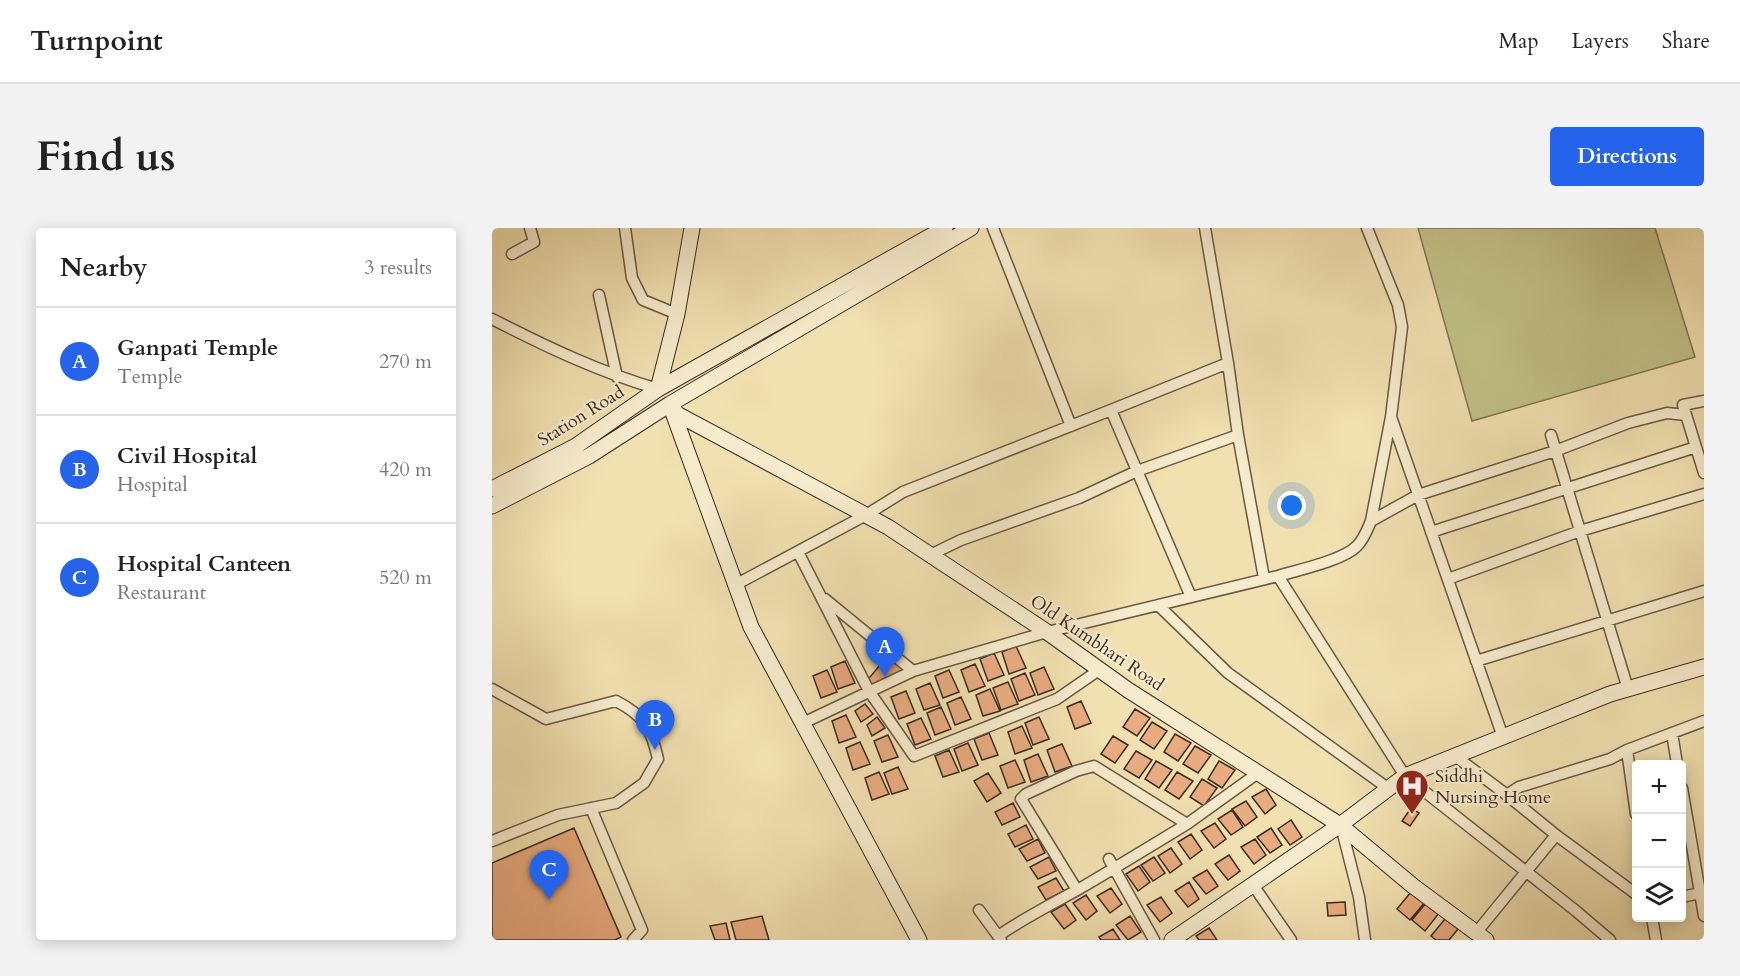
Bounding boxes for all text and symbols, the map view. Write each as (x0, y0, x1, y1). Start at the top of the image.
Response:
text: Turnpoint (30, 22, 163, 60)
text: Map (1499, 27, 1539, 56)
text: Layers (1572, 27, 1629, 56)
text: Share (1662, 27, 1710, 56)
button: Directions (1550, 127, 1704, 186)
text: Find us (36, 128, 176, 185)
text: Nearby (60, 250, 148, 285)
text: 3 results (364, 254, 432, 281)
text: Ganpati Temple (117, 333, 278, 363)
text: A (72, 348, 87, 375)
text: 270 m (379, 348, 432, 375)
text: Temple (117, 363, 182, 390)
street label: Station Road (533, 379, 629, 452)
text: Civil Hospital (117, 441, 257, 471)
text: B (72, 456, 87, 483)
text: 420 m (379, 456, 432, 483)
text: Hospital (117, 471, 188, 498)
your location (1277, 491, 1306, 520)
text: Hospital Canteen (117, 549, 291, 579)
text: C (72, 564, 87, 591)
text: 520 m (379, 564, 432, 591)
text: Restaurant (117, 579, 206, 606)
street label: Old Kumbhari Road (1025, 589, 1169, 697)
pin: A (866, 628, 904, 677)
pin: B (636, 700, 674, 750)
map controls (1632, 760, 1686, 922)
button: + (1632, 760, 1686, 814)
place label: Siddhi Nursing Home (1435, 764, 1551, 810)
hospital icon: Siddhi Nursing Home (1394, 768, 1430, 815)
button: − (1632, 814, 1686, 868)
pin: C (530, 850, 568, 900)
button: layers (1632, 868, 1686, 922)

